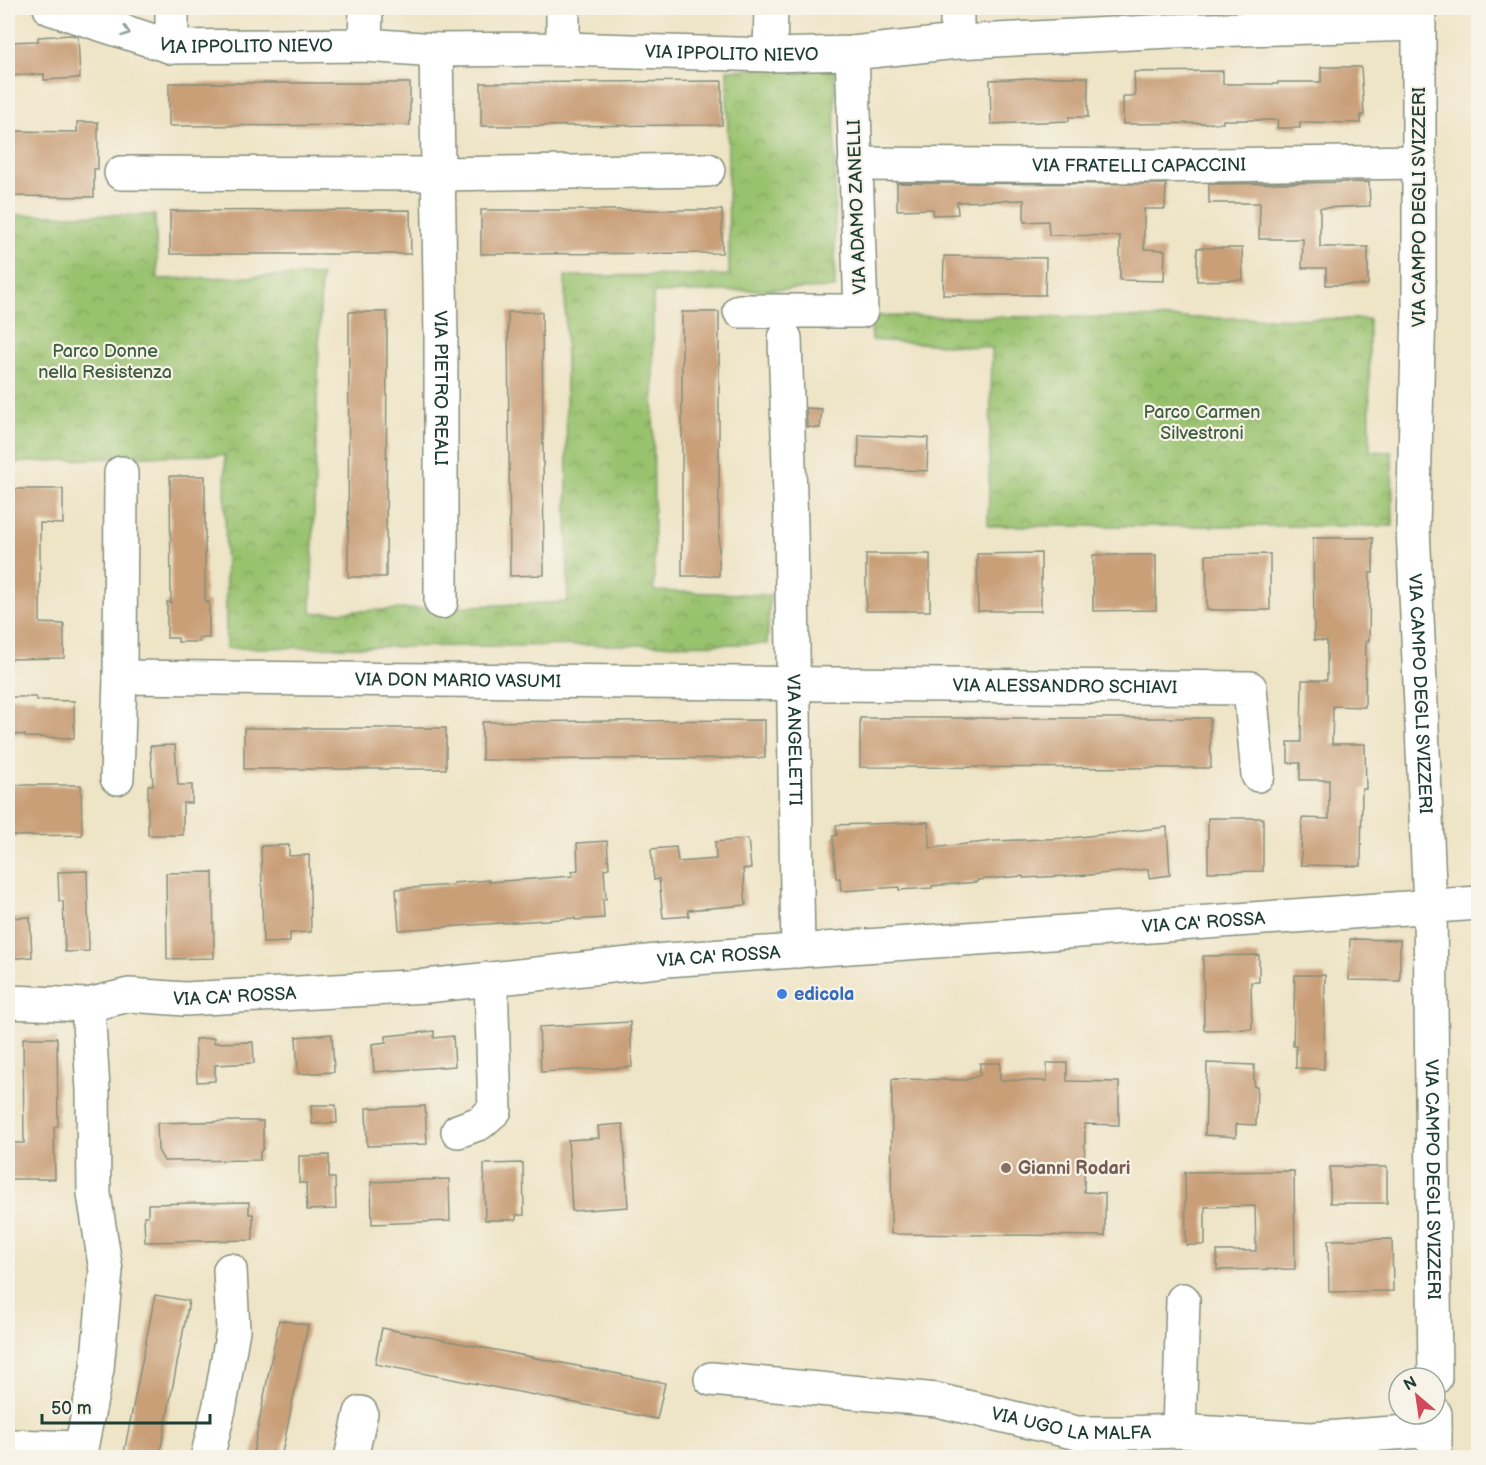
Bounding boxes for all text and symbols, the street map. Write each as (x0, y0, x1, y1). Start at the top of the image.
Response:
one-way arrow (120, 25, 131, 37)
street label: VIA IPPOLITO NIEVO (156, 33, 333, 58)
street label: VIA IPPOLITO NIEVO (644, 41, 819, 66)
street label: VIA CAMPO DEGLI SVIZZERI (1409, 87, 1430, 327)
street label: VIA ADAMO ZANELLI (843, 119, 871, 295)
street label: VIA FRATELLI CAPACCINI (1032, 154, 1246, 177)
street label: VIA PIETRO REALI (430, 310, 452, 466)
park label: Parco Donne nella Resistenza (38, 341, 172, 383)
park label: Parco Carmen Silvestroni (1144, 402, 1260, 444)
street label: VIA CAMPO DEGLI SVIZZERI (1405, 573, 1436, 814)
street label: VIA DON MARIO VASUMI (355, 669, 561, 692)
street label: VIA ANGELETTI (783, 674, 806, 806)
street label: VIA ALESSANDRO SCHIAVI (952, 675, 1178, 698)
street label: VIA CA' ROSSA (1141, 907, 1266, 937)
street label: VIA CA' ROSSA (656, 942, 781, 971)
street label: VIA CA' ROSSA (172, 983, 297, 1010)
place label: edicola (794, 984, 854, 1005)
marker: edicola (775, 987, 789, 1001)
street label: VIA CAMPO DEGLI SVIZZERI (1421, 1059, 1445, 1300)
place label: Gianni Rodari (1018, 1158, 1130, 1179)
marker: Gianni Rodari (999, 1161, 1013, 1175)
north arrow (1387, 1366, 1447, 1426)
text: N (1401, 1373, 1420, 1395)
scale bar (42, 1387, 210, 1425)
text: 50 m (51, 1398, 92, 1419)
street label: VIA UGO LA MALFA (989, 1403, 1152, 1444)

